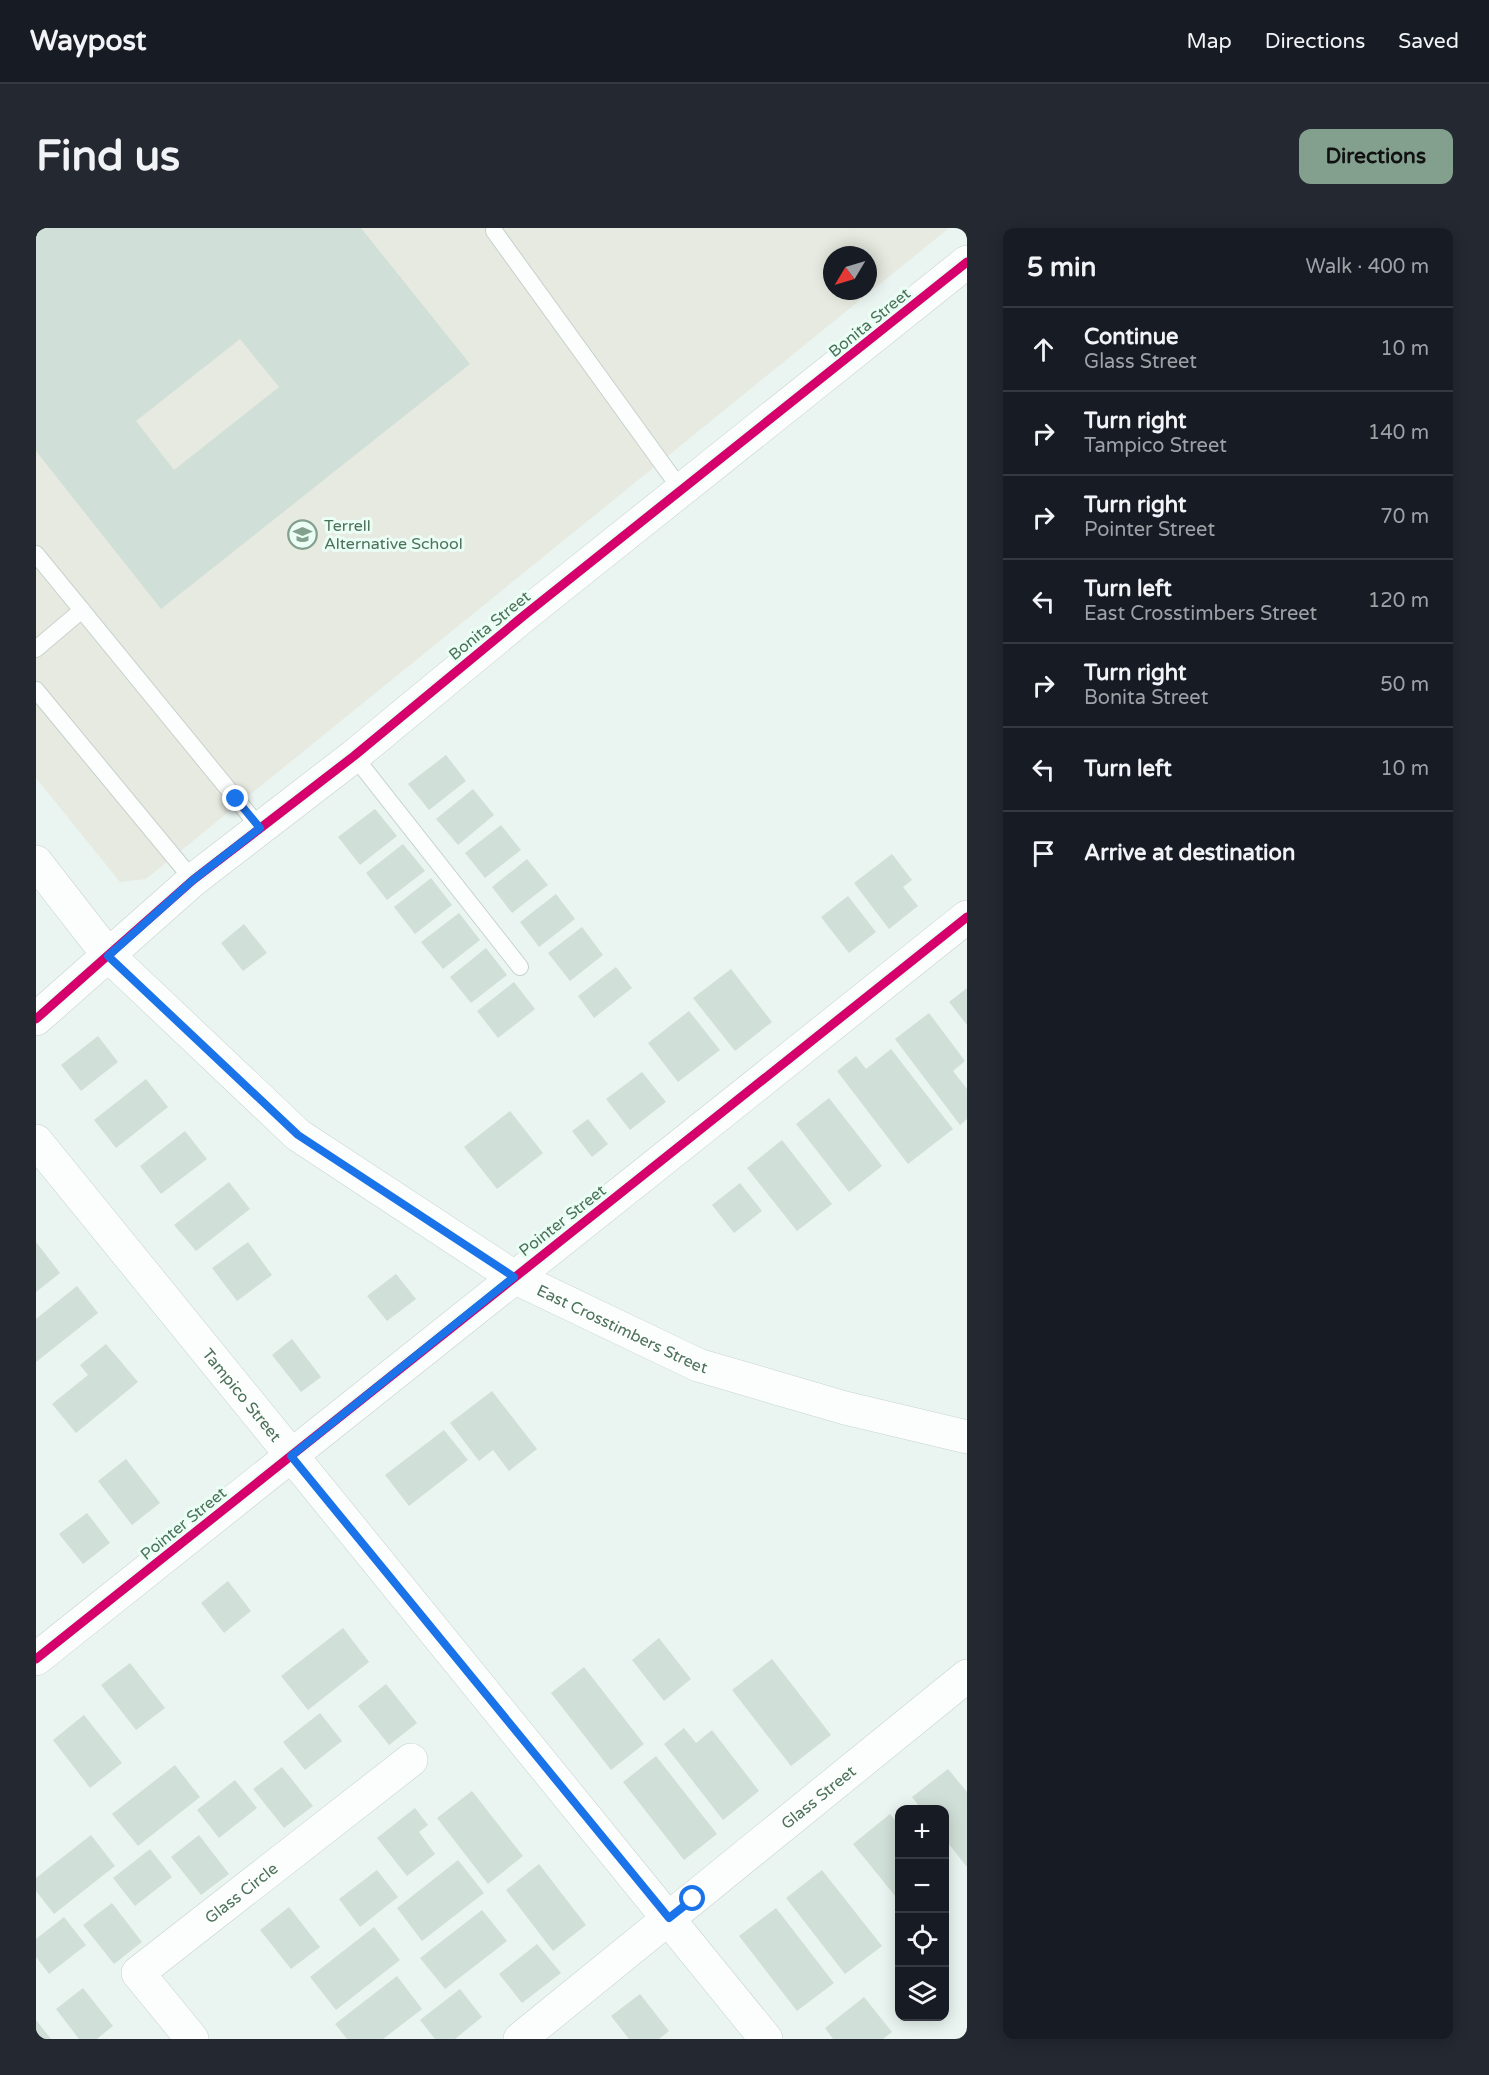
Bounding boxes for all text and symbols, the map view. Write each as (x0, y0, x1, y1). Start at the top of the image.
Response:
text: Waypost (30, 24, 146, 58)
text: Map (1186, 29, 1232, 54)
text: Directions (1265, 29, 1365, 54)
text: Saved (1398, 29, 1459, 54)
button: Directions (1299, 129, 1453, 184)
text: Find us (36, 131, 180, 182)
north arrow (823, 246, 877, 300)
text: 5 min (1027, 252, 1096, 283)
text: Walk · 400 m (1306, 255, 1429, 279)
street label: Bonita Street (825, 284, 915, 362)
text: Continue (1084, 324, 1179, 350)
icon: ahead (1027, 333, 1060, 366)
text: 10 m (1380, 337, 1429, 361)
text: Glass Street (1084, 350, 1197, 374)
text: Turn right (1084, 408, 1186, 434)
icon: right (1027, 417, 1060, 450)
text: 140 m (1368, 421, 1429, 445)
text: Tampico Street (1084, 434, 1227, 458)
text: Turn right (1084, 492, 1186, 518)
icon: right (1027, 501, 1060, 534)
text: 70 m (1380, 505, 1429, 529)
place label: Terrell Alternative School (324, 516, 463, 554)
school or university icon: Terrell Alternative School (287, 518, 319, 550)
text: Pointer Street (1084, 518, 1215, 542)
text: Turn left (1084, 576, 1172, 602)
icon: left (1027, 585, 1060, 618)
street label: Bonita Street (445, 587, 535, 665)
text: 120 m (1368, 589, 1429, 613)
text: East Crosstimbers Street (1084, 602, 1317, 626)
text: Turn right (1084, 660, 1186, 686)
icon: right (1027, 669, 1060, 702)
text: 50 m (1380, 673, 1429, 697)
text: Bonita Street (1084, 686, 1208, 710)
icon: left (1027, 753, 1060, 786)
text: Turn left (1084, 756, 1172, 782)
text: 10 m (1380, 757, 1429, 781)
route end (222, 785, 248, 811)
icon: arrive (1027, 837, 1060, 870)
text: Arrive at destination (1084, 840, 1295, 866)
street label: Pointer Street (515, 1181, 610, 1261)
street label: East Crosstimbers Street (533, 1280, 710, 1378)
street label: Tampico Street (198, 1345, 285, 1446)
street label: Pointer Street (137, 1483, 231, 1565)
street label: Glass Street (777, 1761, 860, 1834)
map controls (895, 1805, 949, 2021)
button: + (895, 1805, 949, 1859)
street label: Glass Circle (201, 1859, 282, 1928)
button: − (895, 1859, 949, 1913)
route start (679, 1885, 705, 1911)
button: locate (895, 1913, 949, 1967)
button: layers (895, 1967, 949, 2021)

